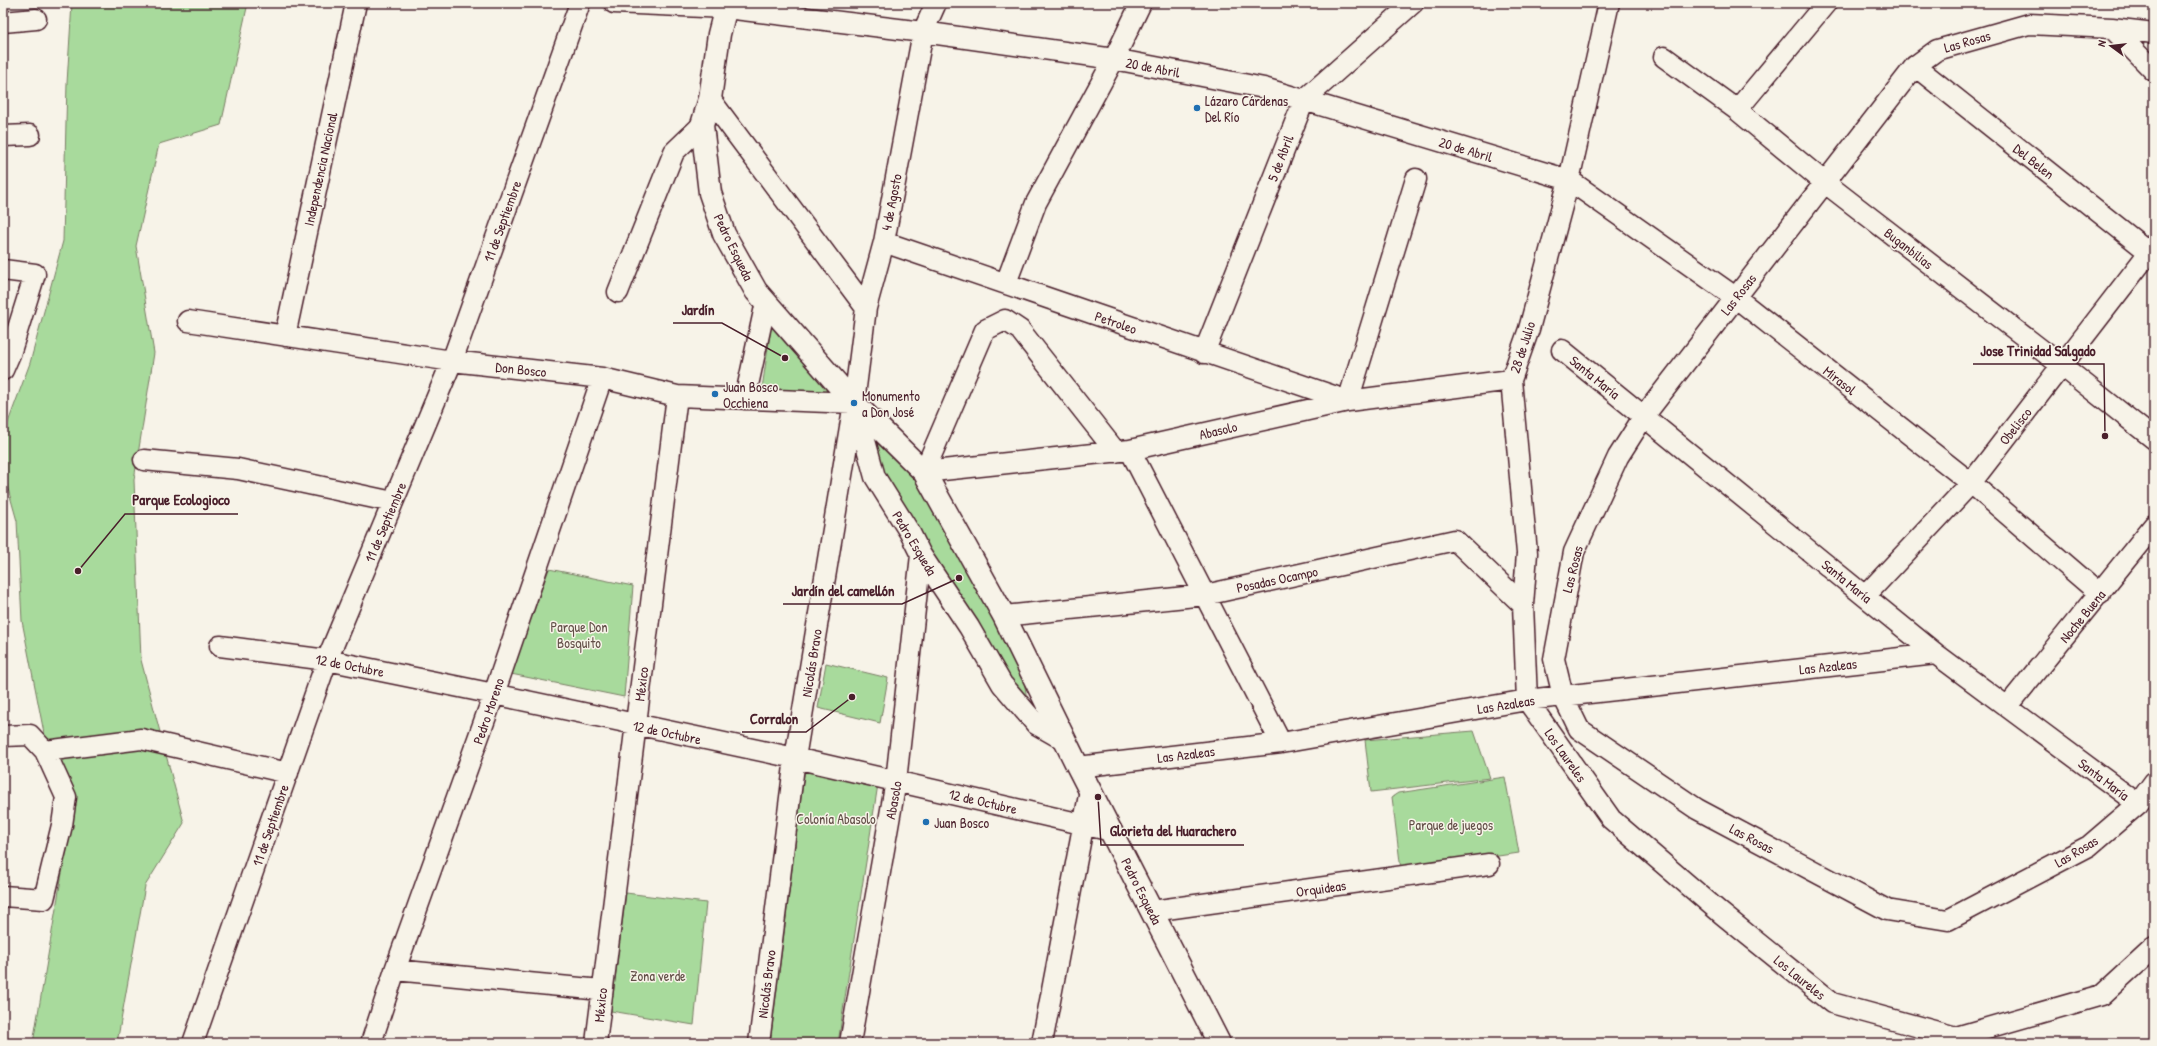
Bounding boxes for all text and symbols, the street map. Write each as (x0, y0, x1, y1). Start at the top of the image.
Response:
street label: Las Rosas (1942, 25, 1992, 57)
north arrow (2091, 26, 2131, 66)
text: N (2094, 39, 2109, 48)
street label: 20 de Abril (1124, 52, 1182, 82)
place label: Lázaro Cárdenas Del Río (1205, 91, 1288, 126)
marker: Lázaro Cárdenas Del Río (1192, 103, 1202, 113)
street label: Independencia Nacional (299, 110, 342, 228)
street label: 5 de Abril (1262, 132, 1298, 184)
street label: 20 de Abril (1437, 132, 1495, 166)
street label: Del Belen (2009, 139, 2059, 183)
street label: 4 de Agosto (876, 172, 907, 232)
street label: 11 de Septiembre (478, 177, 527, 265)
street label: Pedro Esqueda (709, 210, 759, 285)
street label: Buganbilias (1880, 223, 1937, 274)
street label: Las Rosas (1716, 269, 1760, 319)
callout: Jardín (673, 296, 722, 323)
text: Jardín (681, 299, 715, 320)
street label: Petroleo (1093, 306, 1140, 338)
street label: 28 de Julio (1505, 318, 1539, 375)
callout: Jose Trinidad Salgado (1973, 337, 2104, 364)
text: Jose Trinidad Salgado (1980, 340, 2096, 362)
street label: Santa María (1566, 351, 1625, 403)
street label: Don Bosco (495, 357, 548, 381)
street label: Mirasol (1820, 361, 1861, 399)
place label: Juan Bosco Occhiena (723, 377, 778, 412)
place label: Monumento a Don José (862, 386, 920, 421)
marker: Juan Bosco Occhiena (710, 389, 720, 399)
marker: Monumento a Don José (849, 398, 859, 408)
street label: Obelisco (1994, 403, 2036, 449)
street label: Abasolo (1197, 416, 1239, 444)
street label: 11 de Septiembre (360, 479, 412, 565)
callout: Parque Ecologioco (125, 487, 238, 514)
text: Parque Ecologioco (132, 489, 230, 511)
street label: Pedro Esqueda (887, 507, 942, 580)
street label: Las Rosas (1557, 544, 1587, 594)
street label: Santa María (1818, 555, 1877, 607)
street label: Posadas Ocampo (1235, 561, 1320, 598)
callout: Jardín del camellón (783, 577, 902, 604)
text: Jardín del camellón (791, 580, 895, 601)
street label: Noche Buena (2055, 585, 2110, 647)
park label: Parque Don Bosquito (550, 617, 608, 653)
street label: Nicolás Bravo (796, 627, 826, 698)
street label: 12 de Octubre (314, 649, 386, 681)
street label: Las Azaleas (1798, 654, 1858, 678)
street label: México (629, 665, 653, 702)
street label: Pedro Moreno (468, 675, 508, 747)
street label: Las Azaleas (1476, 690, 1536, 718)
callout: Corralon (742, 705, 806, 732)
text: Corralon (750, 708, 798, 729)
street label: 12 de Octubre (631, 715, 703, 749)
street label: Los Laureles (1541, 724, 1591, 786)
street label: Las Azaleas (1156, 741, 1216, 767)
street label: Santa María (2074, 753, 2134, 805)
street label: Abasolo (880, 779, 906, 821)
street label: 11 de Septiembre (247, 781, 294, 869)
street label: 12 de Octubre (947, 784, 1019, 818)
park label: Colonía Abasolo (796, 809, 876, 828)
place label: Juan Bosco (934, 813, 989, 832)
park label: Parque de juegos (1409, 815, 1493, 835)
marker: Juan Bosco (921, 817, 931, 827)
callout: Glorieta del Huarachero (1101, 818, 1244, 845)
street label: Las Rosas (1727, 818, 1777, 858)
text: Glorieta del Huarachero (1110, 820, 1236, 841)
street label: Las Rosas (2051, 831, 2101, 871)
street label: Pedro Esqueda (1116, 855, 1167, 928)
street label: Orquideas (1295, 875, 1347, 902)
street label: Nicolás Bravo (752, 948, 780, 1019)
street label: Los Laureles (1770, 950, 1830, 1004)
park label: Zona verde (630, 966, 686, 985)
street label: México (589, 987, 611, 1023)

